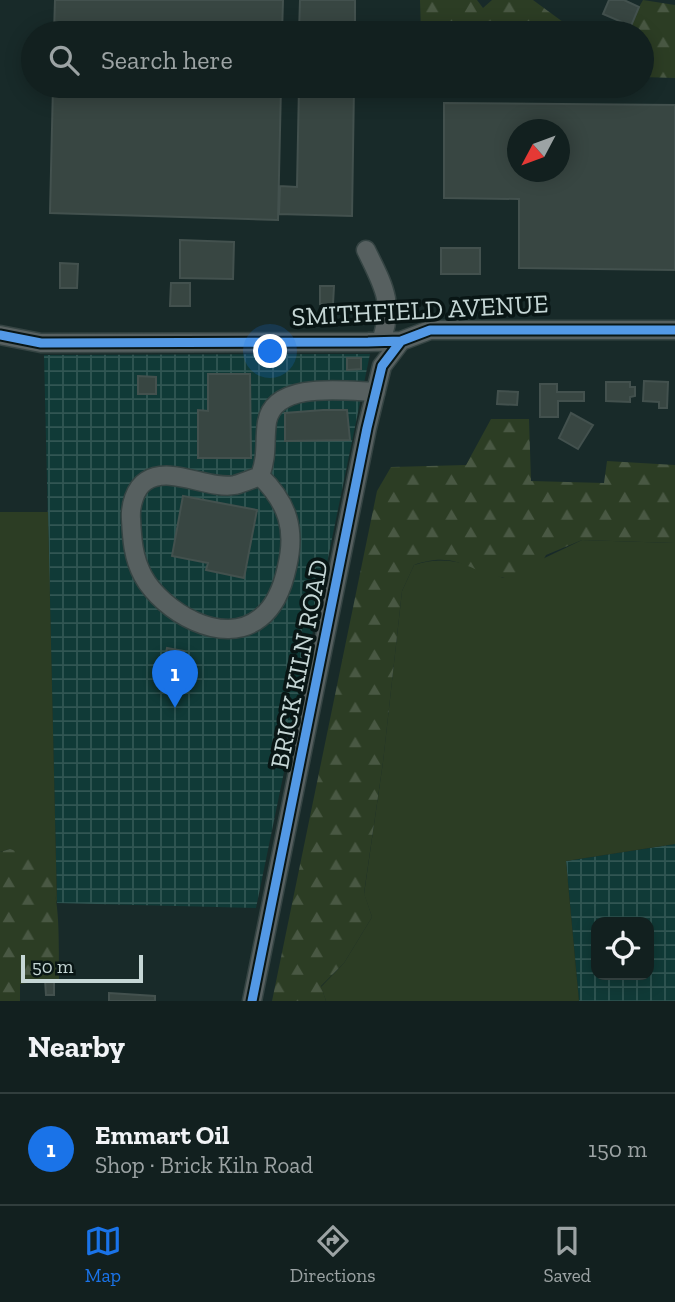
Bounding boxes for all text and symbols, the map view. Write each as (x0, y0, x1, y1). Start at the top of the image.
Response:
search box (21, 21, 654, 98)
icon: search (45, 41, 83, 79)
text: Search here (101, 44, 233, 76)
north arrow (507, 119, 570, 182)
street label: SMITHFIELD AVENUE (291, 287, 549, 333)
your location (253, 334, 287, 368)
street label: BRICK KILN ROAD (263, 557, 335, 771)
pin: 1 (152, 650, 198, 708)
map controls (591, 917, 654, 980)
button: locate (591, 917, 654, 980)
scale bar (21, 952, 144, 984)
text: 50 m (32, 955, 73, 978)
text: Nearby (28, 1029, 125, 1065)
text: Emmart Oil (95, 1119, 230, 1151)
text: 1 (46, 1135, 56, 1163)
text: 150 m (588, 1135, 647, 1163)
text: Shop · Brick Kiln Road (95, 1151, 313, 1179)
tab: Map (84, 1222, 122, 1287)
tab: Directions (290, 1222, 376, 1287)
tab: Saved (543, 1222, 591, 1287)

